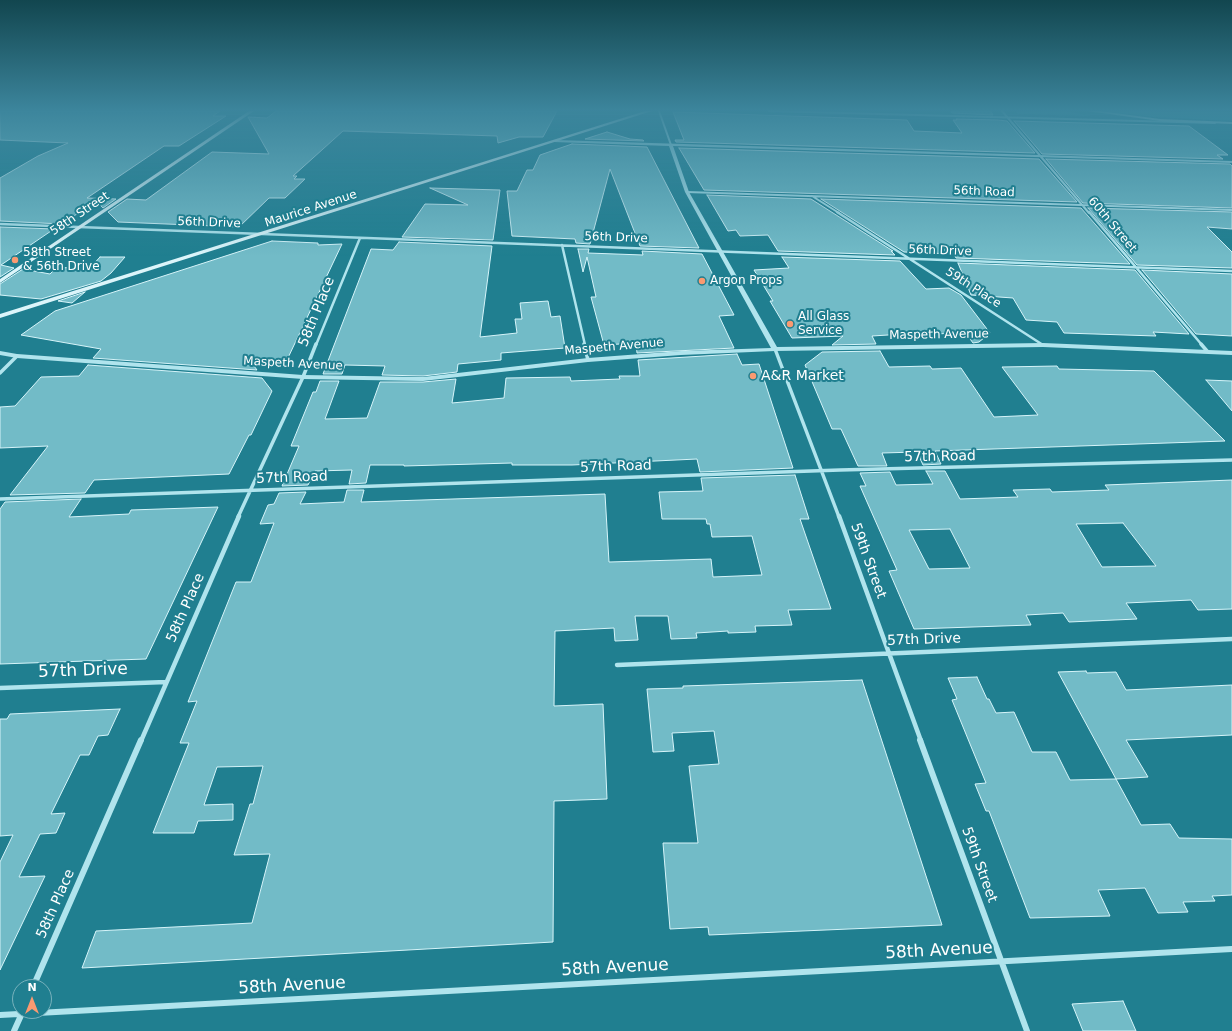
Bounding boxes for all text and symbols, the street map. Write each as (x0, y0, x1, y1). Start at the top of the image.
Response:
street label: 56th Road (953, 184, 1015, 200)
street label: Maurice Avenue (263, 187, 359, 231)
street label: 58th Street (48, 189, 112, 239)
street label: 60th Street (1085, 194, 1139, 256)
street label: 56th Drive (177, 215, 241, 231)
street label: 56th Drive (584, 230, 648, 246)
street label: 56th Drive (908, 243, 972, 259)
place label: 58th Street & 56th Drive (23, 246, 100, 274)
marker: 58th Street & 56th Drive (10, 255, 20, 265)
street label: 59th Place (943, 265, 1003, 311)
place label: Argon Props (710, 274, 782, 288)
street label: 58th Place (295, 275, 339, 349)
marker: Argon Props (697, 276, 707, 286)
place label: All Glass Service (798, 310, 849, 338)
marker: All Glass Service (785, 319, 795, 329)
street label: Maspeth Avenue (889, 327, 989, 343)
street label: Maspeth Avenue (564, 335, 664, 359)
street label: Maspeth Avenue (243, 354, 343, 374)
place label: A&R Market (761, 368, 844, 384)
marker: A&R Market (748, 371, 758, 381)
street label: 57th Road (904, 448, 976, 466)
street label: 57th Road (580, 457, 652, 477)
street label: 57th Road (256, 468, 328, 488)
street label: 59th Street (847, 521, 889, 601)
street label: 58th Place (163, 571, 209, 645)
street label: 57th Drive (887, 630, 961, 650)
street label: 57th Drive (38, 659, 128, 683)
street label: 59th Street (958, 825, 1000, 905)
street label: 58th Place (33, 867, 79, 941)
street label: 58th Avenue (885, 938, 993, 964)
street label: 58th Avenue (561, 955, 669, 981)
street label: 58th Avenue (238, 973, 346, 999)
north arrow (12, 979, 52, 1019)
text: N (27, 981, 37, 994)

